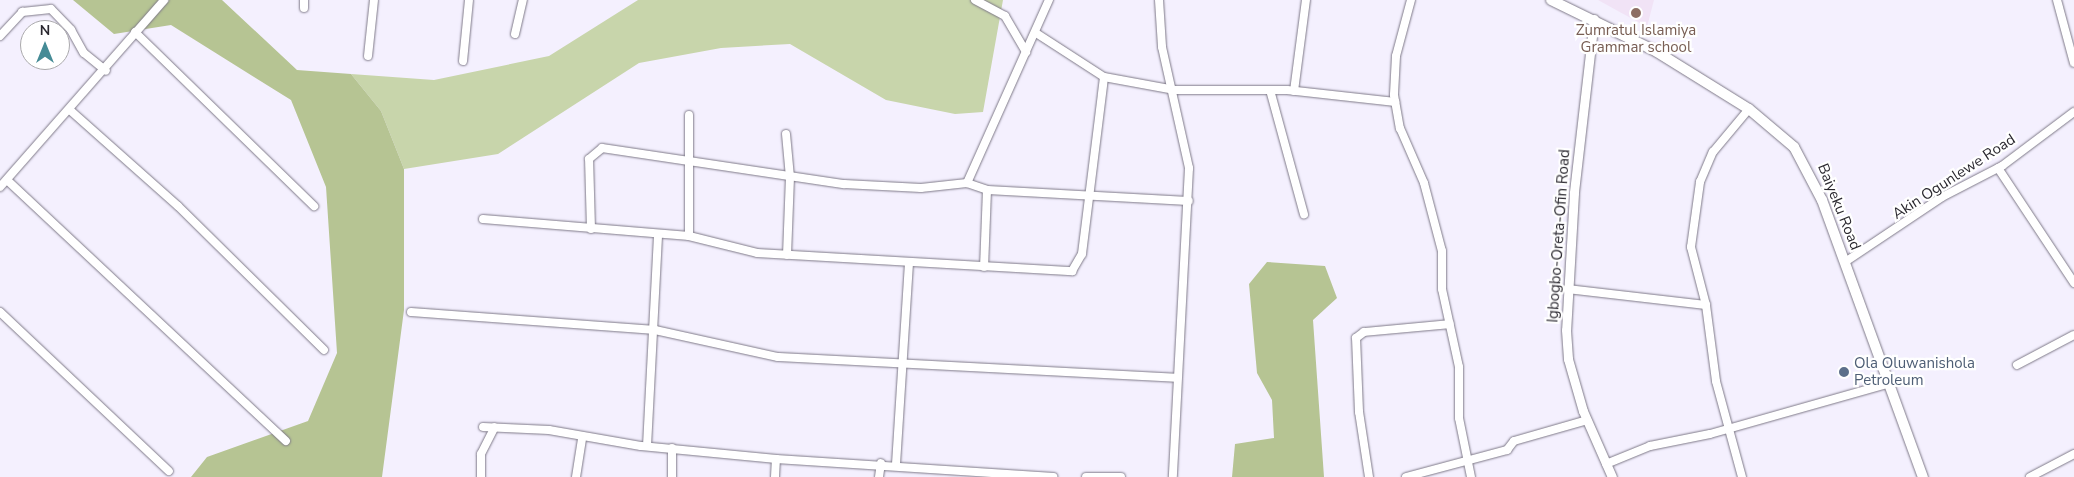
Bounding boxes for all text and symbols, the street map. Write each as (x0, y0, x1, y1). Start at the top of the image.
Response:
marker: Zumratul Islamiya Grammar school (1630, 7, 1642, 19)
north arrow (20, 20, 70, 70)
text: N (40, 21, 50, 40)
place label: Zumratul Islamiya Grammar school (1576, 21, 1696, 56)
street label: Akin Ogunlewe Road (1889, 131, 2019, 223)
street label: Igbogbo-Oreta-Ofin Road (1544, 149, 1574, 323)
street label: Baiyeku Road (1813, 161, 1865, 253)
place label: Ola Oluwanishola Petroleum (1854, 354, 1975, 389)
marker: Ola Oluwanishola Petroleum (1838, 366, 1850, 378)

